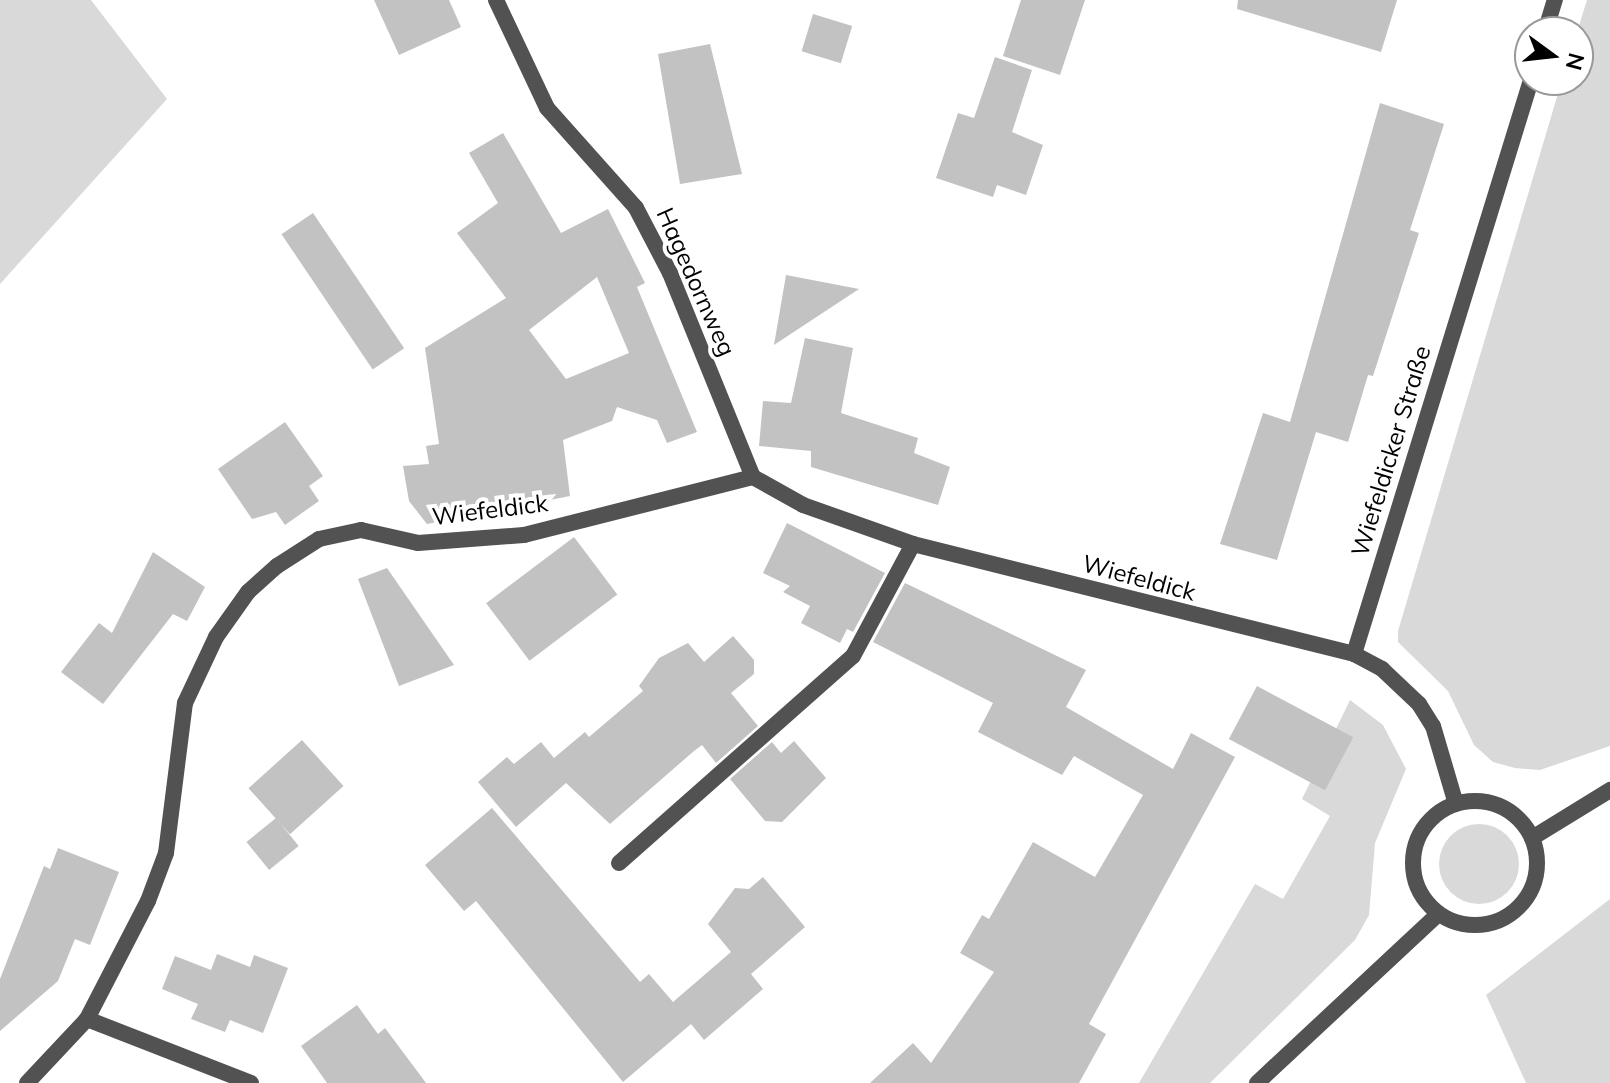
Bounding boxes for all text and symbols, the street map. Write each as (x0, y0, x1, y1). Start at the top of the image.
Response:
north arrow (1514, 16, 1594, 96)
text: N (1560, 50, 1591, 73)
street label: Hagedornweg (650, 203, 742, 361)
street label: Wiefeldicker Straße (1345, 342, 1437, 560)
street label: Wiefeldick (431, 489, 549, 531)
street label: Wiefeldick (1079, 549, 1199, 607)

